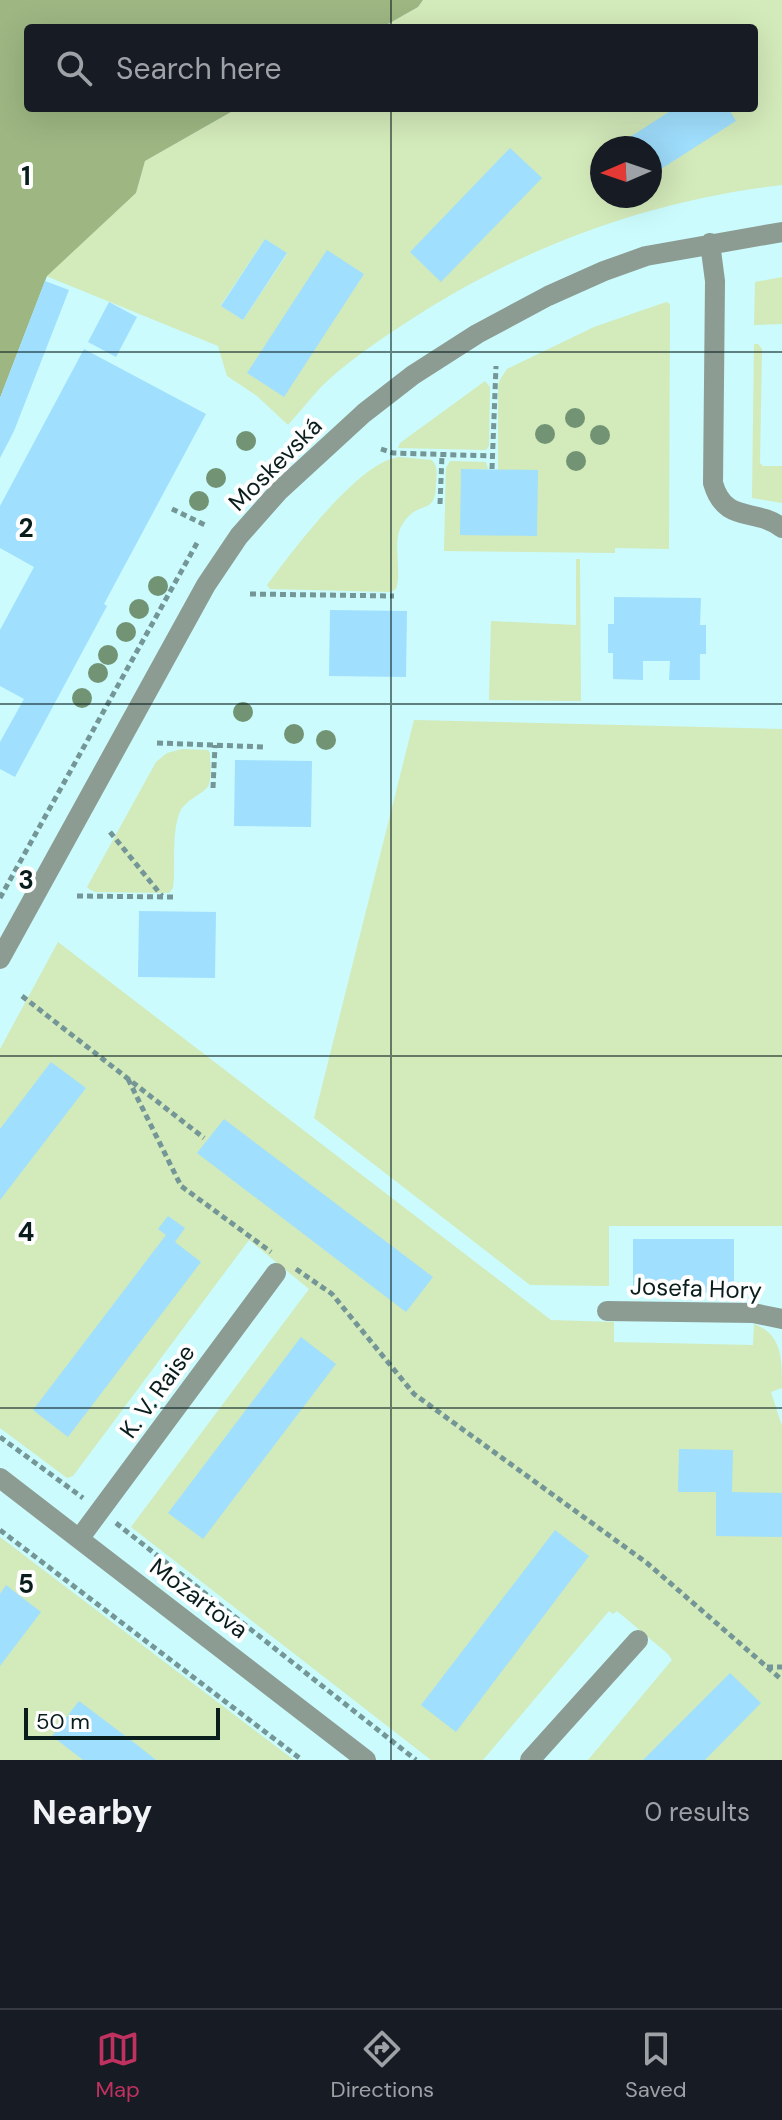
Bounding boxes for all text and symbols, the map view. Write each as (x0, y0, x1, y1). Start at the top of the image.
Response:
search box (24, 24, 758, 112)
icon: search (52, 46, 96, 90)
text: Search here (116, 49, 282, 88)
north arrow (590, 136, 662, 208)
text: 1 (21, 159, 31, 193)
street label: Moskevská (222, 411, 328, 517)
text: 2 (18, 511, 34, 545)
text: 3 (18, 863, 34, 897)
text: 4 (18, 1215, 34, 1249)
street label: Josefa Hory (630, 1270, 762, 1306)
street label: K. V. Raise (112, 1338, 202, 1444)
street label: Mozartova (144, 1551, 254, 1645)
text: 5 (18, 1567, 34, 1601)
scale bar (24, 1704, 220, 1740)
text: 50 m (36, 1707, 90, 1736)
text: Nearby (32, 1790, 152, 1835)
text: 0 results (644, 1795, 750, 1829)
tab: Map (95, 2027, 140, 2104)
tab: Directions (331, 2027, 434, 2104)
tab: Saved (625, 2027, 687, 2104)

